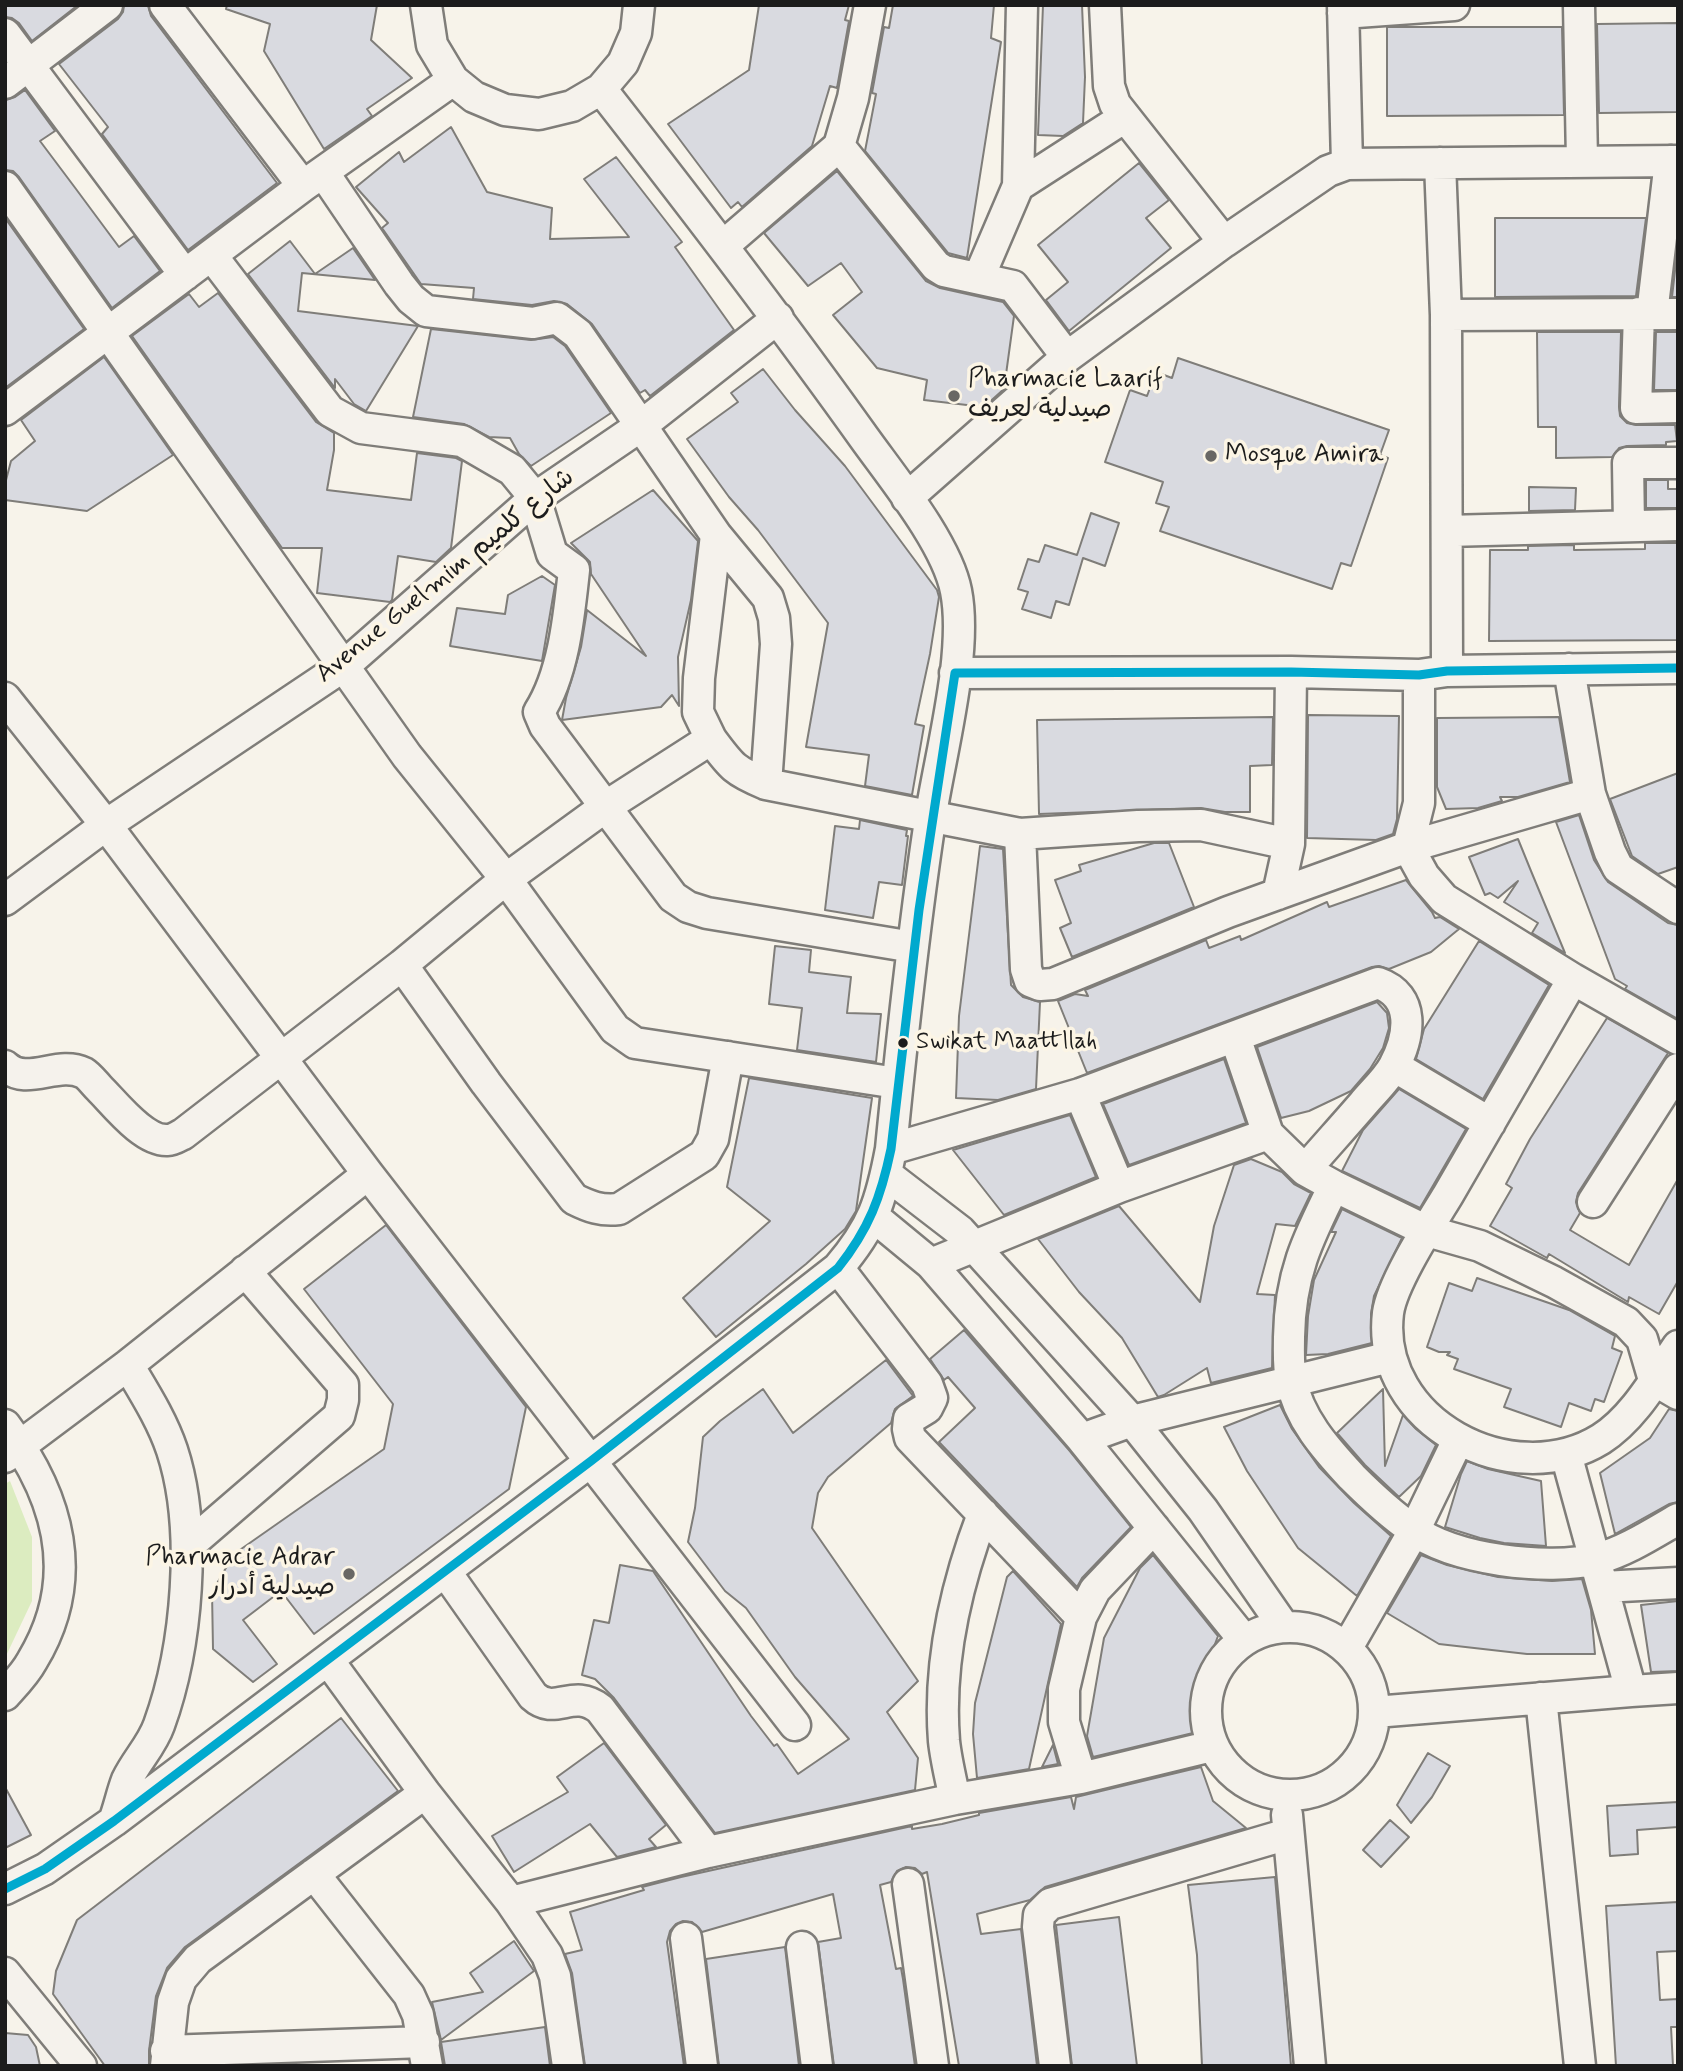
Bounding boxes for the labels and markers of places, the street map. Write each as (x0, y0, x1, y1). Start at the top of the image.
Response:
place label: Pharmacie Laarif صيدلية لعريف (968, 365, 1163, 426)
marker: Pharmacie Laarif صيدلية لعريف (946, 388, 962, 404)
place label: Mosque Amira (1225, 440, 1384, 472)
marker: Mosque Amira (1203, 448, 1219, 464)
place label: Swikat Maattllah (916, 1029, 1097, 1057)
marker: Swikat Maattllah (896, 1036, 910, 1050)
place label: Pharmacie Adrar صيدلية أدرار (145, 1543, 335, 1604)
marker: Pharmacie Adrar صيدلية أدرار (341, 1566, 357, 1582)

